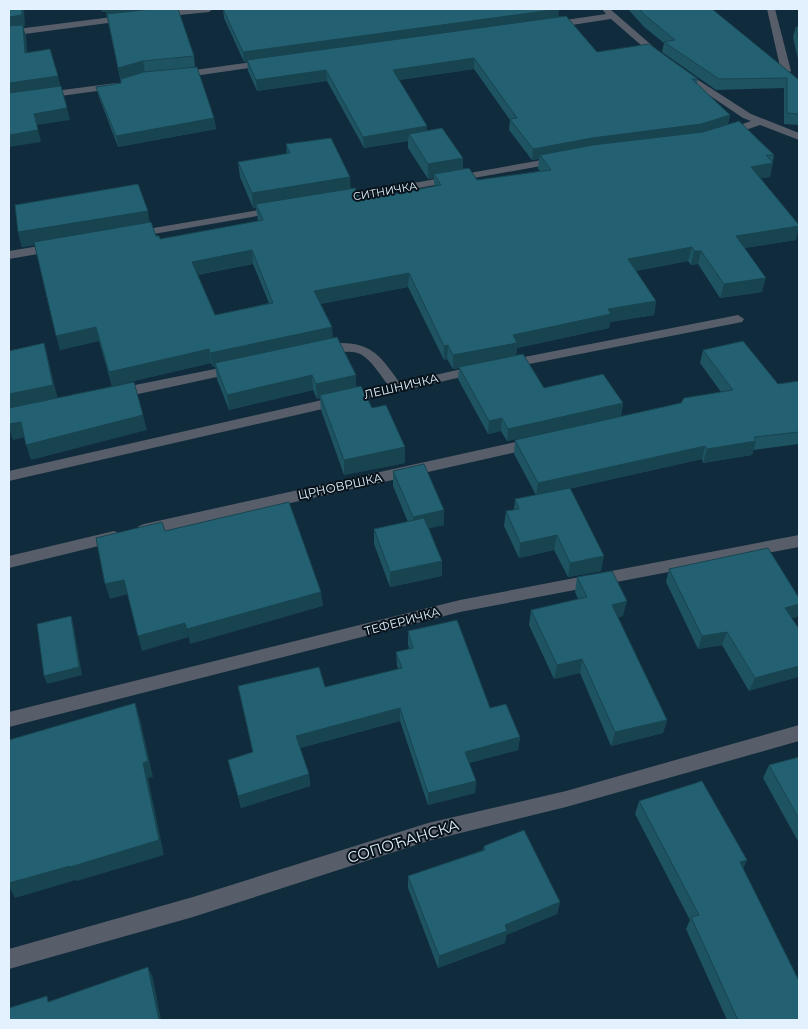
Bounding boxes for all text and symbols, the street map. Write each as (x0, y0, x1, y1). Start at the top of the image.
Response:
street label: СИТНИЧКА (352, 178, 419, 204)
street label: ЛЕШНИЧКА (362, 370, 440, 402)
street label: ЦРНОВРШКА (296, 470, 384, 502)
street label: ТЕФЕРИЧКА (363, 604, 442, 638)
street label: СОПОЋАНСКА (345, 815, 461, 867)

